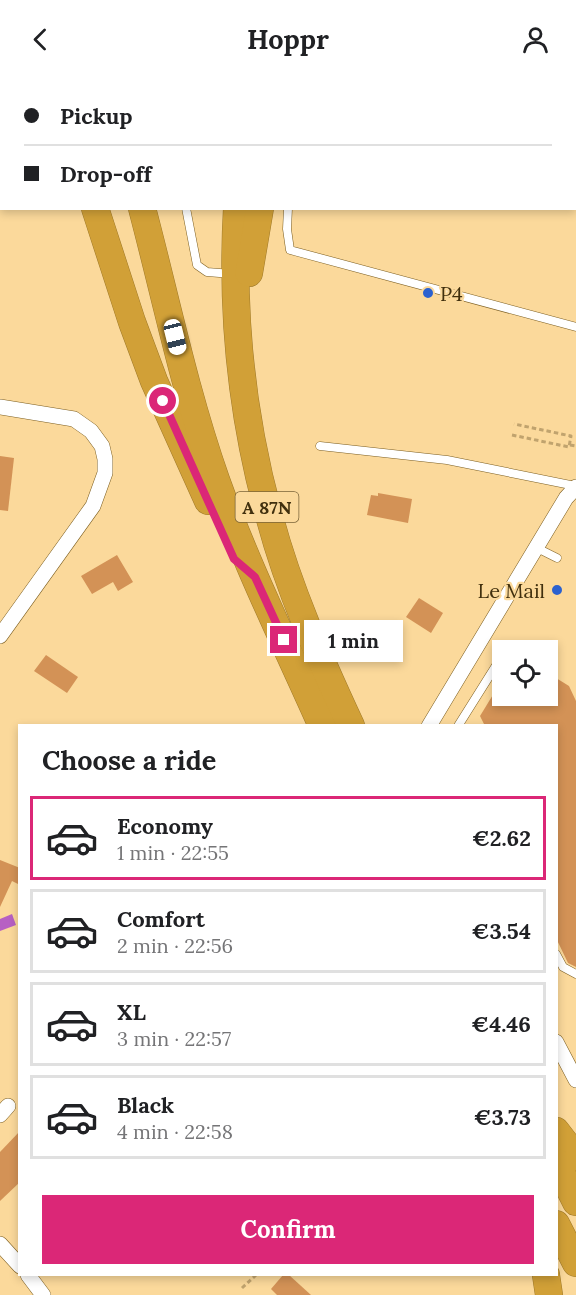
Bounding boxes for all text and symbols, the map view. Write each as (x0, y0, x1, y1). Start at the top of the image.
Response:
text: Hoppr (247, 22, 329, 56)
icon: back (24, 23, 57, 56)
icon: person (519, 23, 552, 56)
text: Pickup (60, 102, 133, 130)
text: Drop-off (60, 160, 152, 188)
place label: P4 (440, 281, 463, 306)
marker: P4 (421, 286, 435, 300)
car (162, 317, 188, 357)
route start (149, 387, 176, 414)
road number: A 87N (236, 492, 298, 522)
place label: Le Mail (478, 578, 545, 603)
marker: Le Mail (550, 583, 564, 597)
callout: 1 min (305, 619, 404, 661)
route end (270, 626, 297, 653)
text: 1 min (328, 628, 379, 653)
map controls (492, 640, 558, 706)
button: locate (492, 640, 558, 706)
text: Choose a ride (42, 743, 216, 777)
icon: car (45, 811, 99, 865)
text: Economy (117, 812, 213, 840)
text: €2.62 (472, 824, 531, 852)
text: 1 min · 22:55 (117, 840, 229, 865)
icon: car (45, 904, 99, 958)
text: Comfort (117, 905, 205, 933)
text: €3.54 (472, 917, 531, 945)
text: 2 min · 22:56 (117, 933, 233, 958)
icon: car (45, 997, 99, 1051)
text: XL (117, 998, 146, 1026)
text: €4.46 (471, 1010, 531, 1038)
text: 3 min · 22:57 (117, 1026, 231, 1051)
icon: car (45, 1090, 99, 1144)
text: Black (117, 1091, 174, 1119)
text: €3.73 (474, 1103, 531, 1131)
text: 4 min · 22:58 (117, 1119, 233, 1144)
button: Confirm (42, 1195, 534, 1264)

